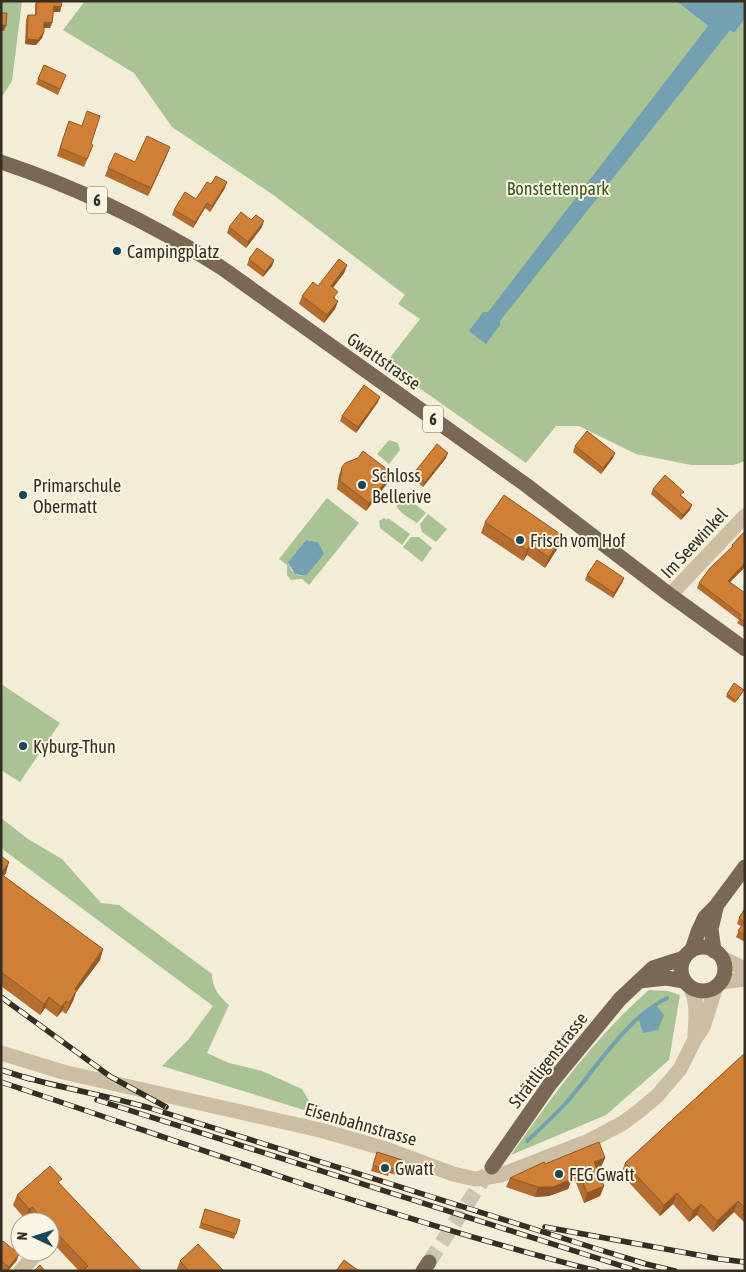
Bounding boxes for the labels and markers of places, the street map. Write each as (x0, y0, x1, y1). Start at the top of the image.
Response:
place label: Campingplatz (127, 241, 219, 262)
marker: Campingplatz (111, 245, 123, 257)
place label: Schloss Bellerive (372, 465, 431, 507)
place label: Primarschule Obermatt (33, 475, 121, 517)
marker: Schloss Bellerive (356, 479, 368, 491)
marker: Primarschule Obermatt (17, 489, 29, 501)
place label: Frisch vom Hof (530, 530, 626, 551)
marker: Frisch vom Hof (514, 534, 526, 546)
place label: Kyburg-Thun (33, 736, 116, 757)
marker: Kyburg-Thun (17, 740, 29, 752)
place label: Gwatt (395, 1158, 434, 1179)
marker: Gwatt (379, 1162, 391, 1174)
place label: FEG Gwatt (569, 1164, 635, 1185)
marker: FEG Gwatt (553, 1168, 565, 1180)

